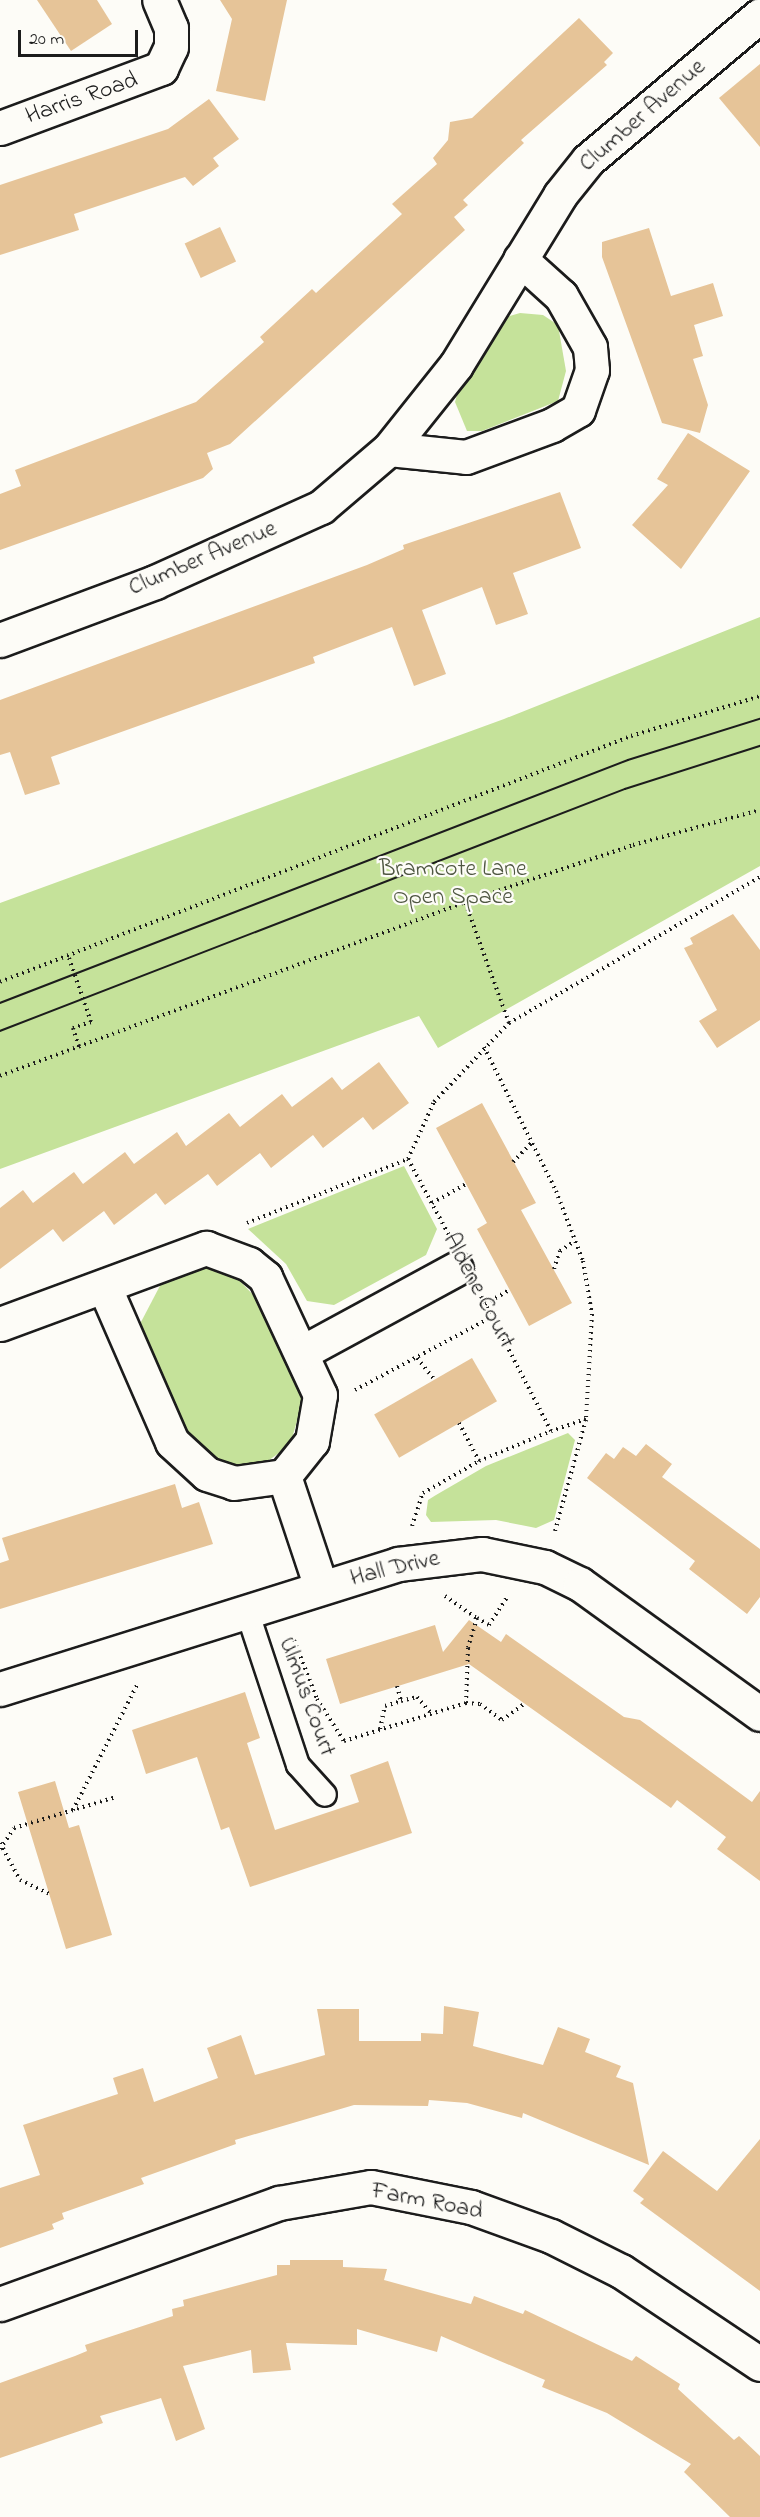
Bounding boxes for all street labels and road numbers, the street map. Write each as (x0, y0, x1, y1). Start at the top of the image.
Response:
street label: Clumber Avenue (574, 53, 712, 179)
street label: Harris Road (22, 66, 142, 132)
street label: Clumber Avenue (125, 515, 281, 603)
street label: Aldene Court (436, 1228, 520, 1354)
street label: Hall Drive (347, 1545, 443, 1593)
street label: Ulmus Court (271, 1634, 341, 1760)
street label: Farm Road (369, 2177, 485, 2227)

